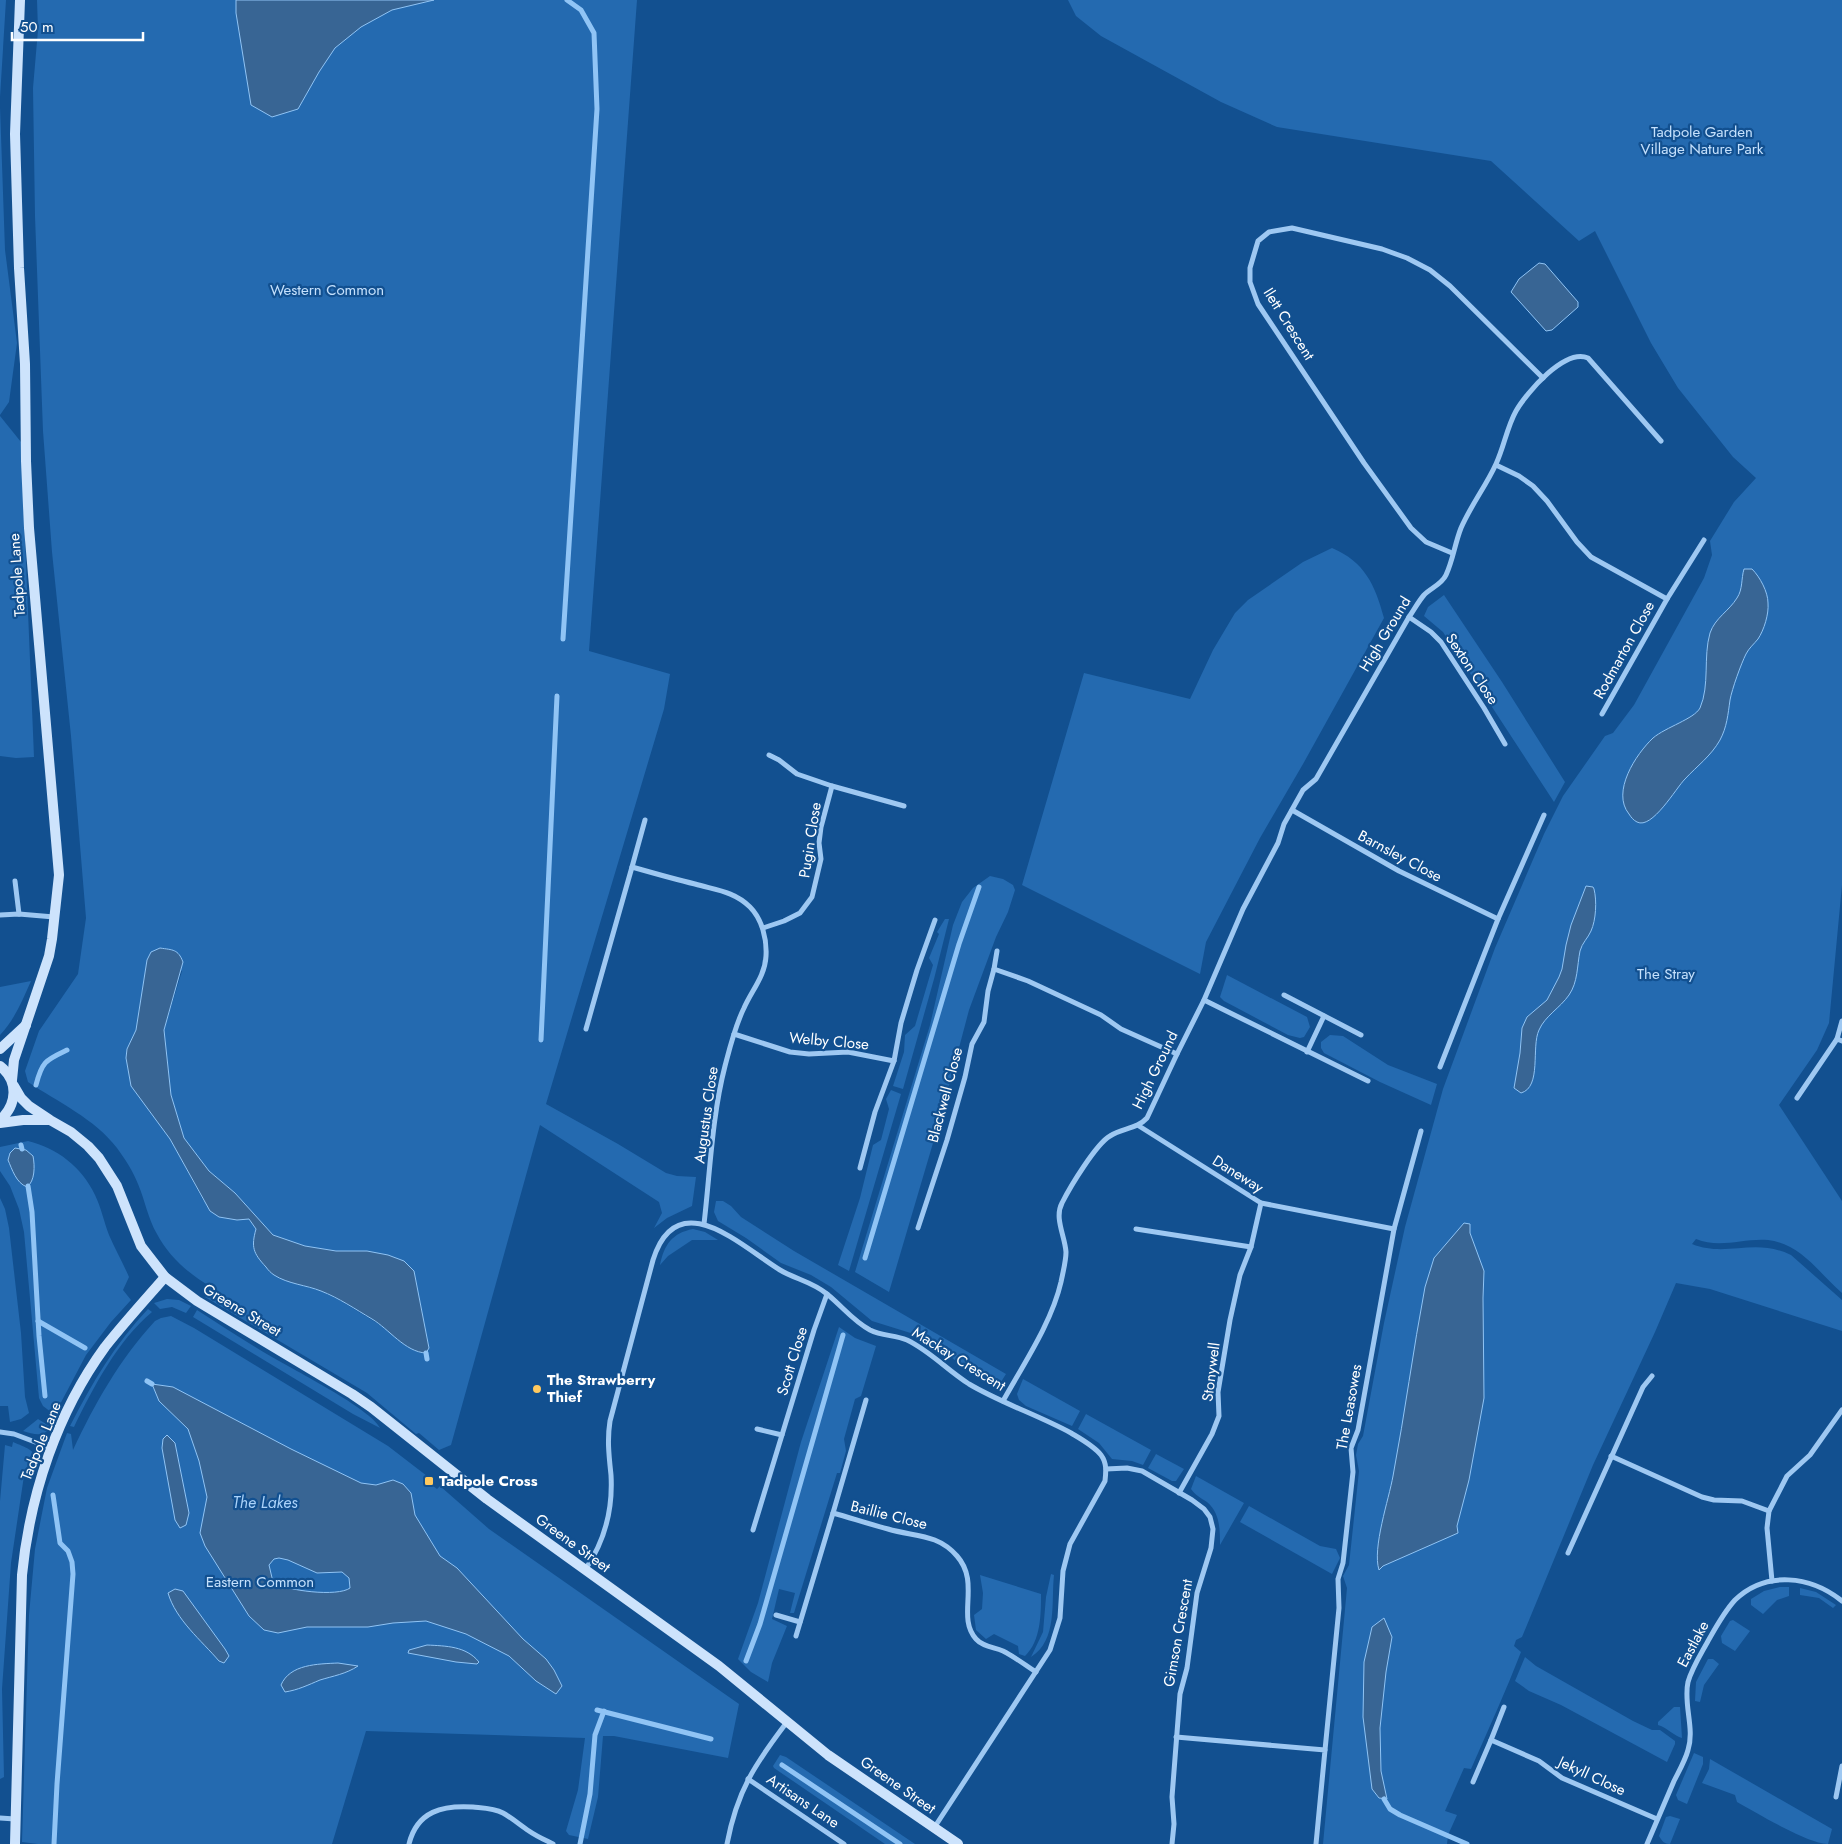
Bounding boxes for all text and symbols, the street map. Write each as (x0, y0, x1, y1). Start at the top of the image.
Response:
scale bar (12, 10, 144, 42)
text: 50 m (20, 16, 54, 38)
park label: Tadpole Garden Village Nature Park (1641, 121, 1764, 160)
park label: Western Common (270, 279, 384, 301)
street label: Ilett Crescent (1258, 283, 1320, 365)
street label: Tadpole Lane (3, 532, 31, 617)
street label: High Ground (1354, 592, 1416, 676)
street label: Rodmarton Close (1588, 597, 1660, 703)
street label: Sexton Close (1440, 629, 1504, 709)
street label: Pugin Close (793, 800, 827, 879)
street label: Barnsley Close (1354, 825, 1446, 888)
park label: The Stray (1637, 963, 1695, 985)
street label: Welby Close (788, 1027, 870, 1055)
street label: High Ground (1127, 1027, 1183, 1113)
street label: Blackwell Close (922, 1045, 968, 1145)
street label: Augustus Close (688, 1065, 724, 1165)
street label: Daneway (1208, 1150, 1268, 1199)
street label: Greene Street (199, 1278, 286, 1342)
street label: Mackay Crescent (908, 1321, 1010, 1397)
street label: Scott Close (771, 1324, 813, 1398)
street label: Stonywell (1196, 1341, 1226, 1403)
street label: The Leasowes (1331, 1362, 1367, 1452)
place label: The Strawberry Thief (547, 1369, 655, 1408)
marker: The Strawberry Thief (531, 1383, 543, 1395)
street label: Tadpole Lane (15, 1398, 67, 1484)
place label: Tadpole Cross (439, 1470, 538, 1492)
marker: Tadpole Cross (423, 1475, 435, 1487)
water label: The Lakes (233, 1491, 298, 1514)
street label: Baillie Close (848, 1495, 930, 1535)
street label: Greene Street (531, 1508, 615, 1578)
park label: Eastern Common (206, 1571, 314, 1593)
street label: Gimson Crescent (1158, 1577, 1198, 1689)
street label: Eastlake (1672, 1617, 1715, 1671)
street label: Jekyll Close (1553, 1750, 1629, 1801)
street label: Greene Street (856, 1751, 941, 1819)
street label: Artisans Lane (762, 1768, 844, 1834)

